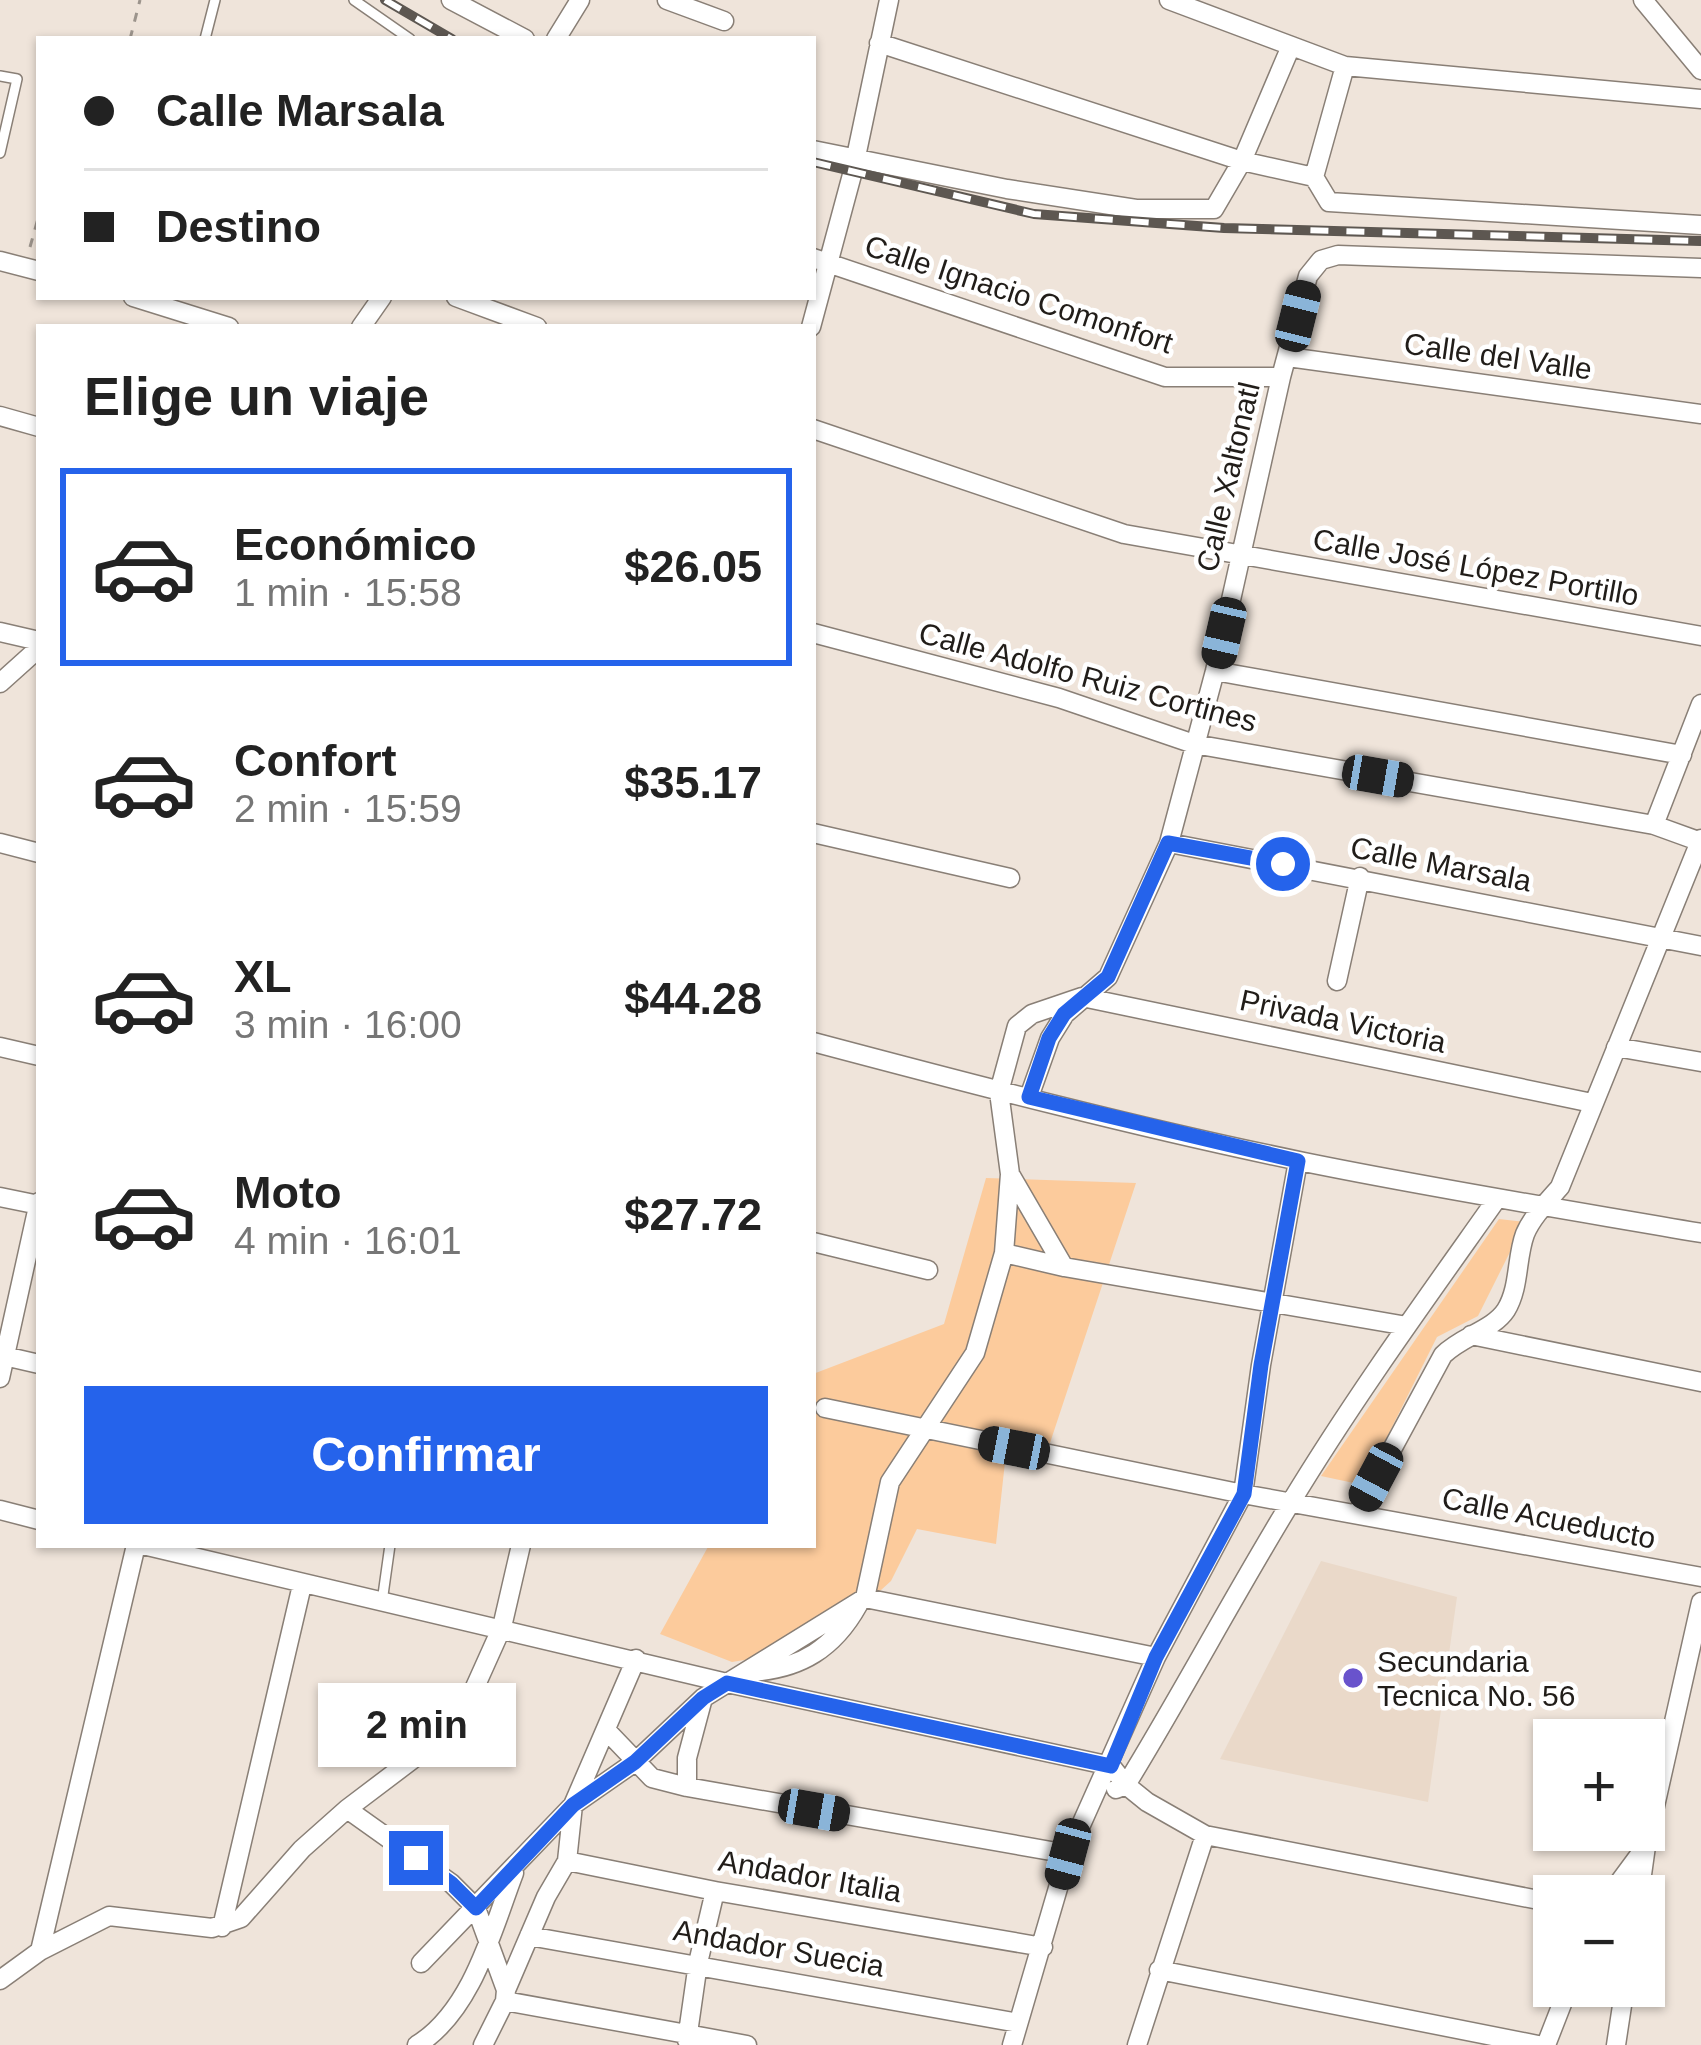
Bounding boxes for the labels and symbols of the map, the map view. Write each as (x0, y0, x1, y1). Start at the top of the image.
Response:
street label: Calle Ignacio Comonfort (861, 229, 1178, 360)
car (1272, 277, 1324, 355)
street label: Calle del Valle (1402, 326, 1594, 386)
street label: Calle Xaltonatl (1190, 379, 1266, 575)
street label: Calle José López Portillo (1311, 522, 1641, 612)
car (1198, 594, 1250, 672)
street label: Calle Adolfo Ruiz Cortines (915, 616, 1261, 738)
car (1339, 752, 1417, 800)
street label: Calle Marsala (1348, 830, 1534, 898)
route start (1256, 837, 1310, 891)
street label: Privada Victoria (1237, 983, 1449, 1059)
car (975, 1423, 1053, 1473)
car (1343, 1437, 1409, 1517)
street label: Calle Acueducto (1439, 1481, 1659, 1555)
place label: Secundaria Tecnica No. 56 (1377, 1645, 1575, 1712)
marker: Secundaria Tecnica No. 56 (1340, 1665, 1366, 1691)
callout: 2 min (317, 1684, 515, 1768)
car (775, 1786, 853, 1834)
car (1041, 1815, 1095, 1893)
route end (389, 1831, 443, 1885)
street label: Andador Italia (716, 1844, 904, 1908)
street label: Andador Suecia (671, 1913, 887, 1983)

